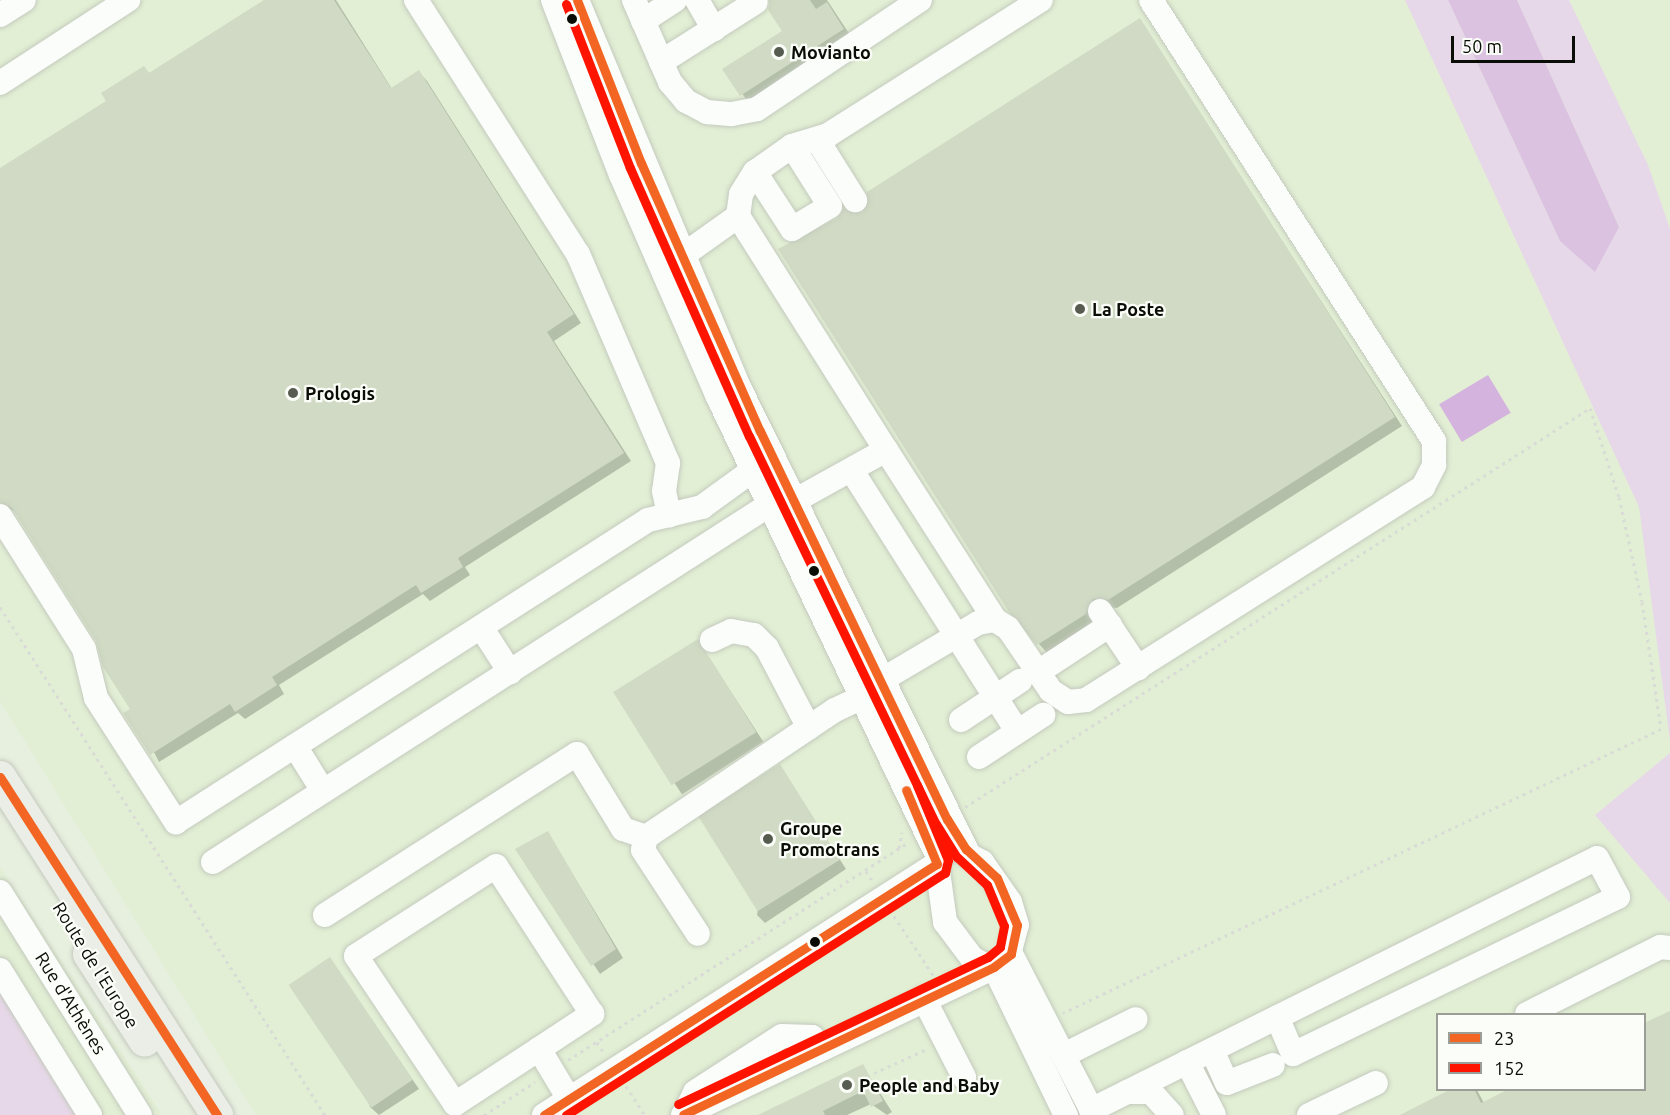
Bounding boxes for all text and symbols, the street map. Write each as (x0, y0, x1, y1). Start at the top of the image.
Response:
unlabelled marker (566, 13, 578, 25)
scale bar (1454, 24, 1578, 62)
text: 50 m (1462, 36, 1502, 56)
place label: Movianto (791, 41, 871, 63)
marker: Movianto (772, 45, 786, 59)
place label: La Poste (1092, 298, 1164, 320)
marker: La Poste (1073, 302, 1087, 316)
place label: Prologis (305, 382, 375, 404)
marker: Prologis (286, 386, 300, 400)
unlabelled marker (808, 565, 820, 577)
place label: Groupe Promotrans (780, 818, 880, 860)
marker: Groupe Promotrans (761, 832, 775, 846)
street label: Route de l'Europe (48, 898, 144, 1032)
unlabelled marker (809, 936, 821, 948)
street label: Rue d'Athènes (31, 948, 111, 1058)
legend (1436, 1013, 1646, 1091)
text: 23 (1494, 1028, 1514, 1048)
text: 152 (1494, 1058, 1524, 1078)
place label: People and Baby (859, 1074, 999, 1096)
marker: People and Baby (840, 1078, 854, 1092)

